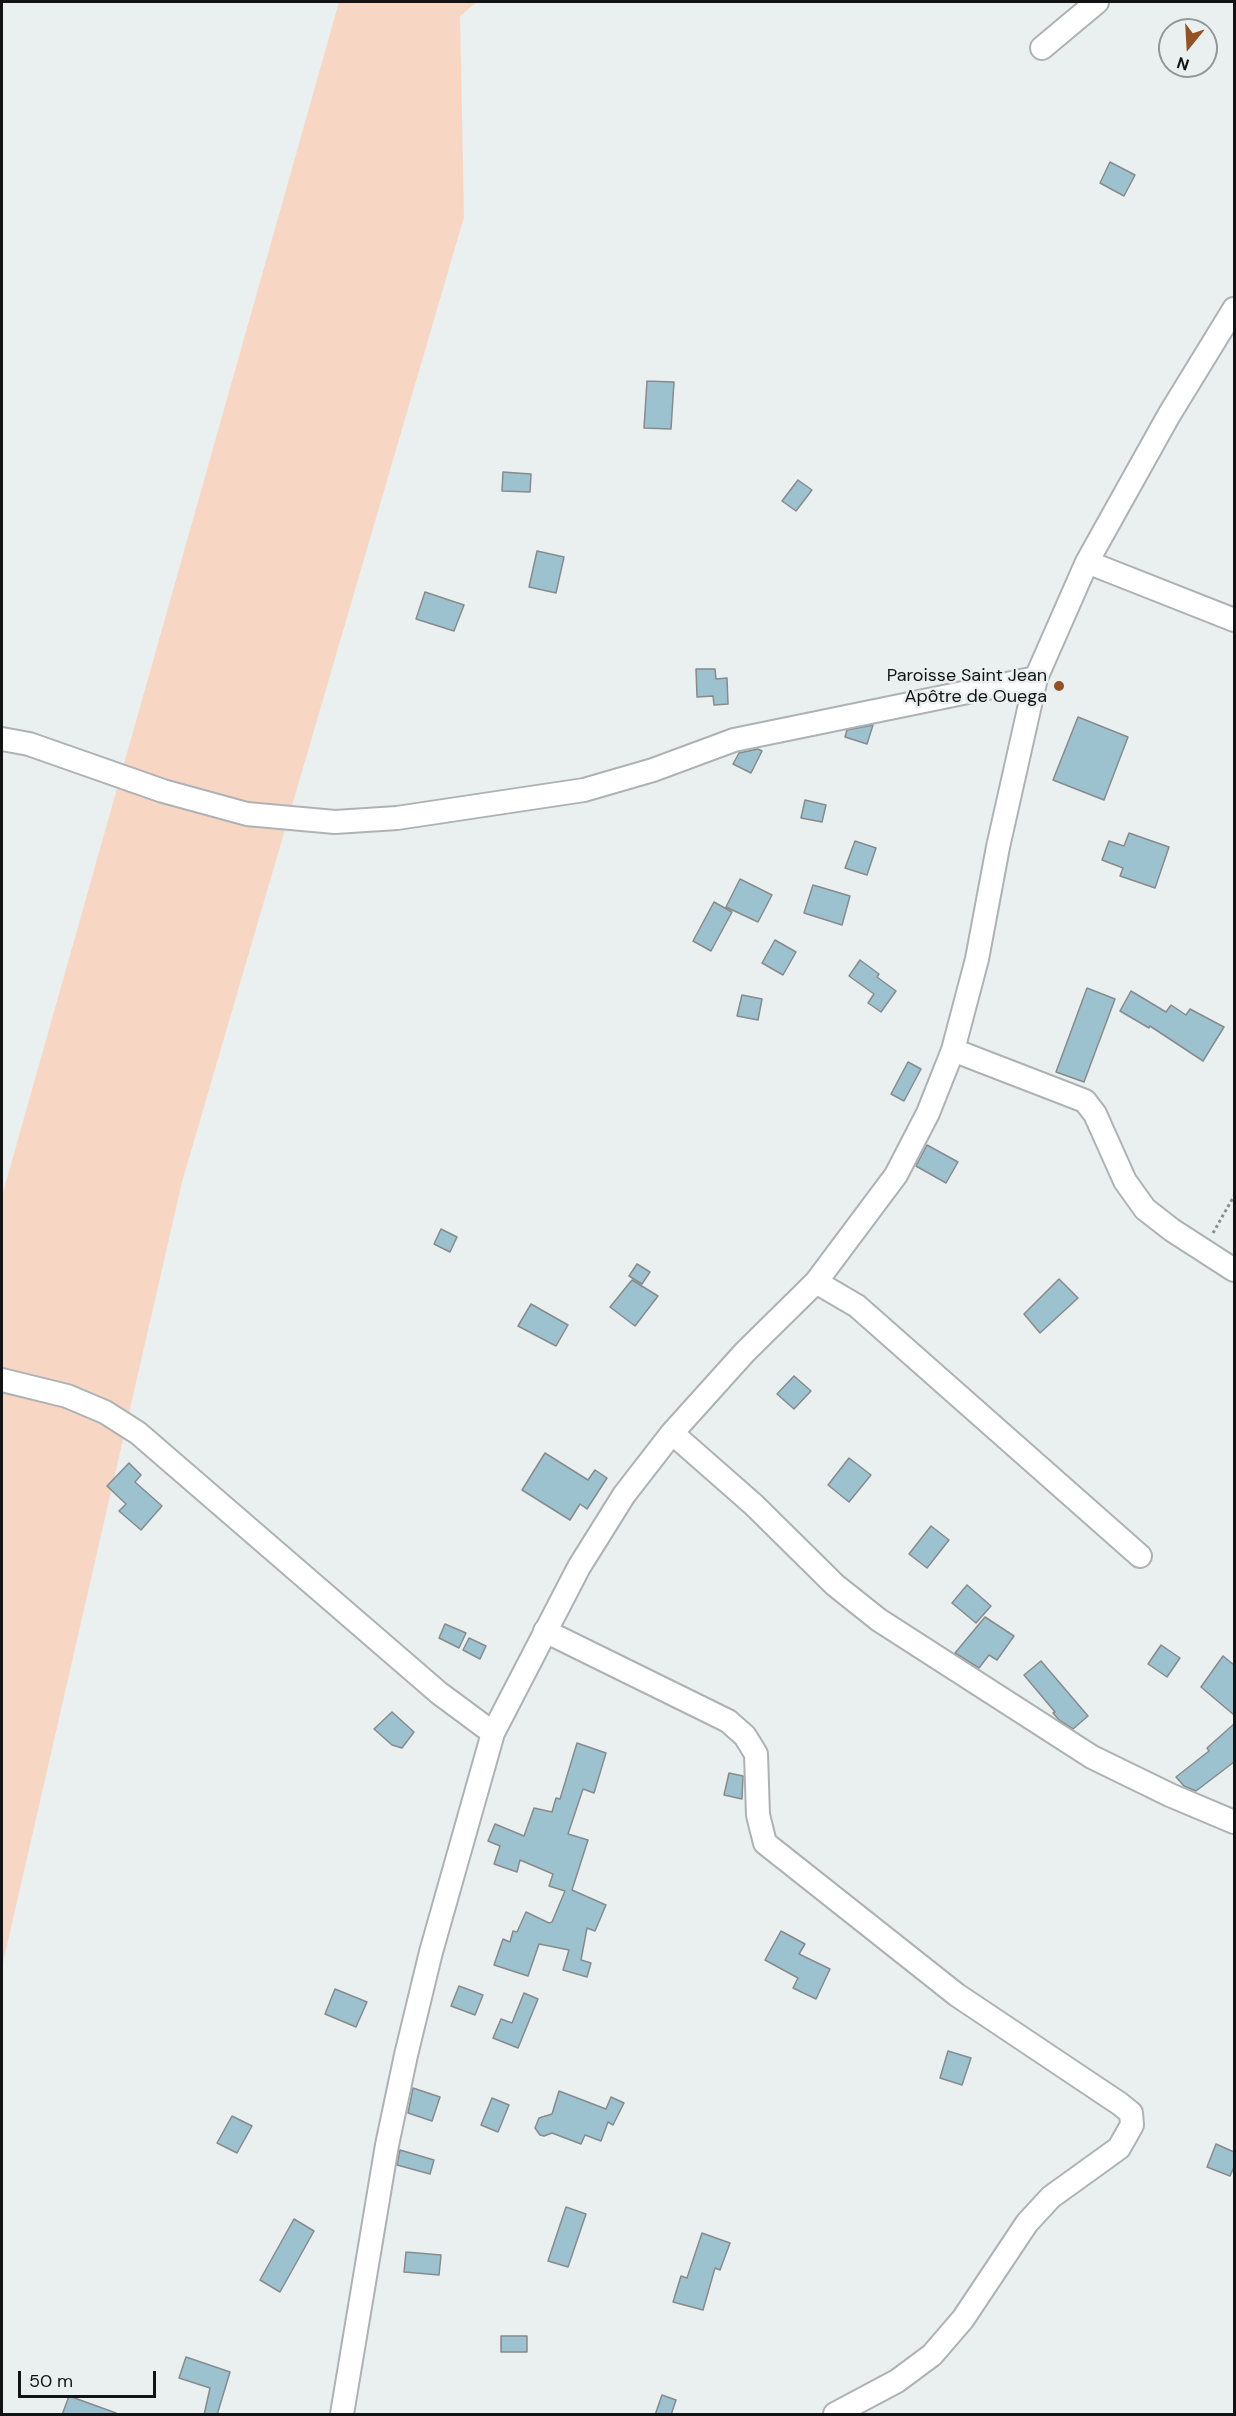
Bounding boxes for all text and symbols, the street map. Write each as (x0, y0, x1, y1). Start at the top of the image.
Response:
north arrow (1158, 18, 1218, 78)
text: N (1174, 52, 1192, 75)
place label: Paroisse Saint Jean Apôtre de Ouega (887, 665, 1047, 708)
marker: Paroisse Saint Jean Apôtre de Ouega (1052, 679, 1066, 693)
scale bar (21, 2359, 159, 2397)
text: 50 m (29, 2369, 73, 2393)

